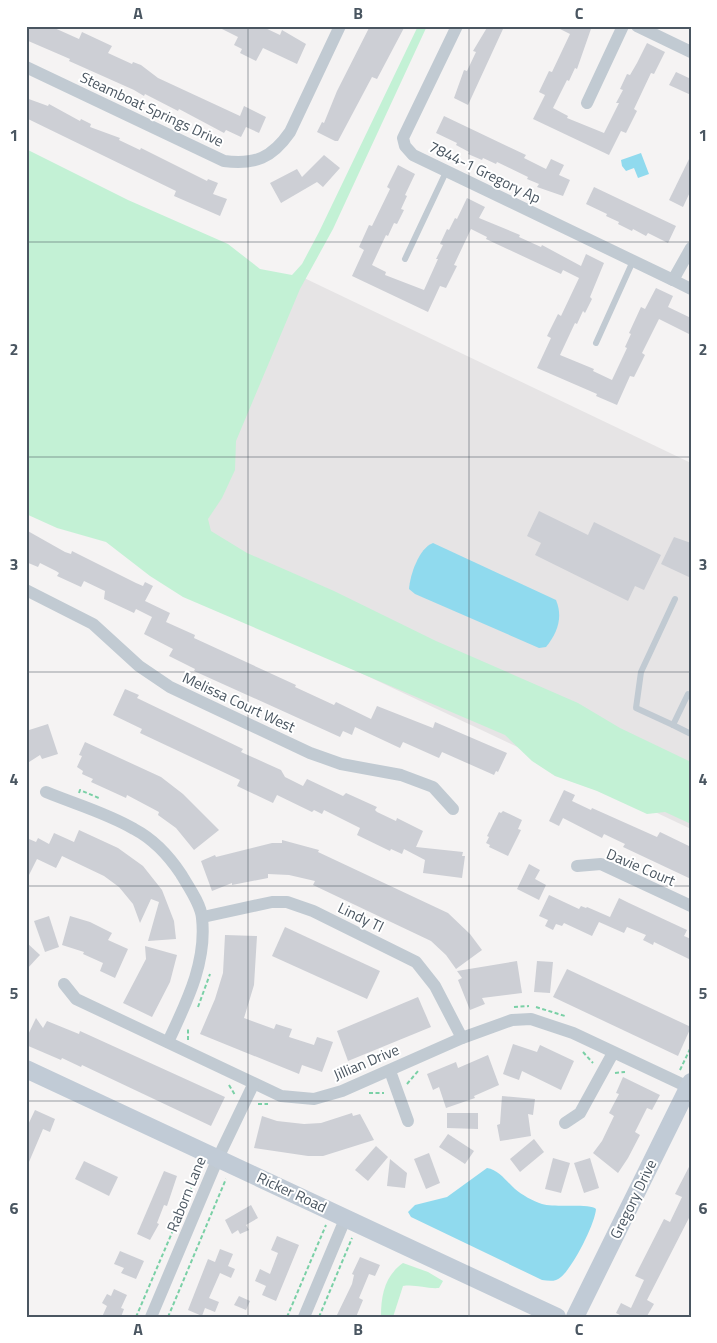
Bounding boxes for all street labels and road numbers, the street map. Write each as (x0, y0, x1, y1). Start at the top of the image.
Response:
street label: Steamboat Springs Drive (76, 66, 228, 152)
street label: 7844-1 Gregory Ap (425, 135, 545, 209)
street label: Melissa Court West (179, 666, 300, 739)
street label: Davie Court (603, 842, 680, 892)
street label: Lindy Tl (334, 896, 388, 938)
street label: Jillian Drive (330, 1038, 402, 1086)
street label: Raborn Lane (160, 1153, 212, 1235)
street label: Gregory Drive (604, 1155, 662, 1243)
street label: Ricker Road (253, 1166, 331, 1218)

